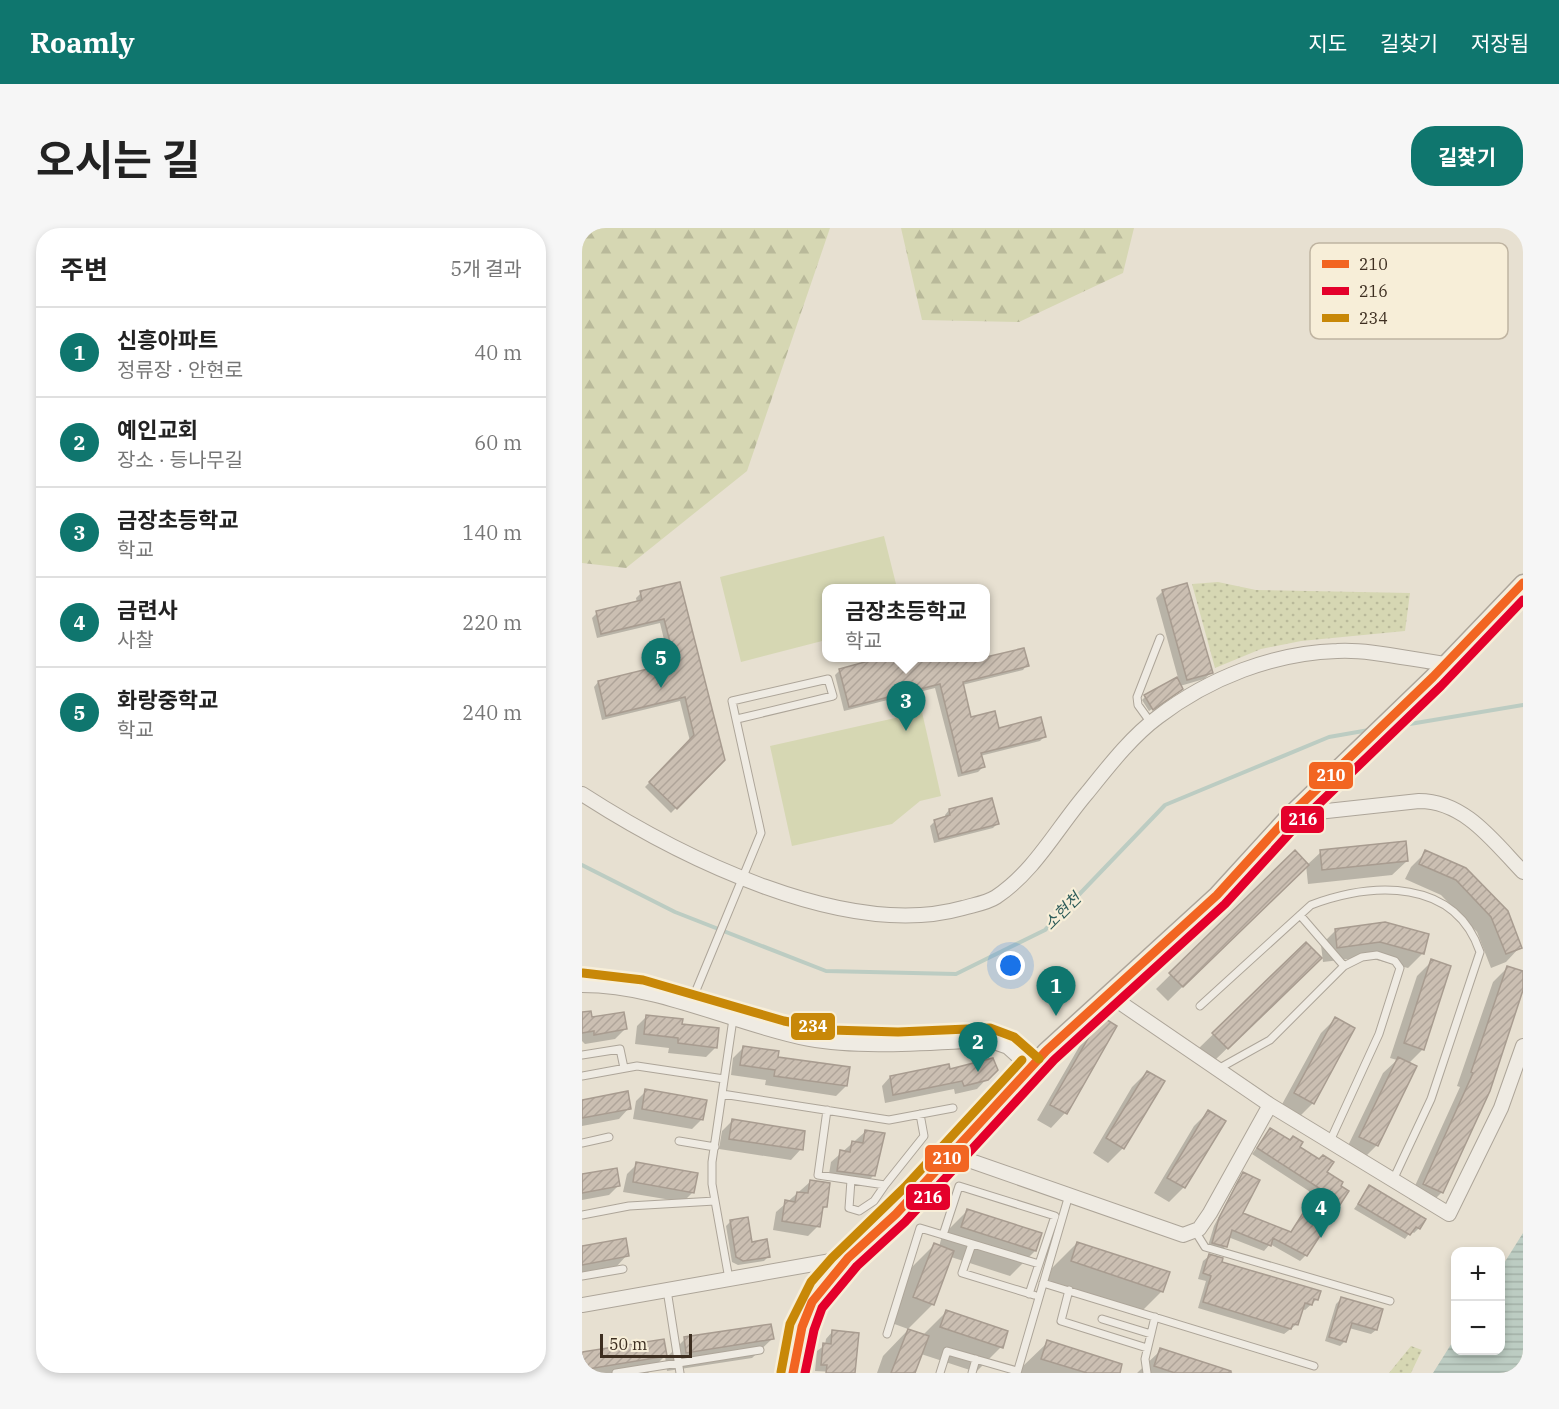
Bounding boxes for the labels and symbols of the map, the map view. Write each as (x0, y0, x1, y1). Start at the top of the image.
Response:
legend (1310, 243, 1508, 339)
text: 210 (1359, 254, 1388, 274)
text: 216 (1359, 281, 1388, 301)
text: 234 (1359, 308, 1388, 328)
pin: 5 (642, 638, 680, 688)
pin: 3 (886, 682, 926, 731)
line badge: 210 (1308, 761, 1354, 790)
text: 210 (1317, 765, 1346, 785)
line badge: 216 (1280, 805, 1325, 834)
text: 216 (1289, 809, 1317, 829)
water label: 소현천 (1039, 887, 1086, 934)
your location (996, 951, 1025, 980)
pin: 1 (1036, 966, 1076, 1016)
line badge: 234 (790, 1012, 836, 1041)
text: 234 (799, 1016, 828, 1036)
pin: 2 (958, 1022, 998, 1072)
line badge: 210 (924, 1144, 970, 1173)
text: 210 (933, 1148, 962, 1168)
line badge: 216 (905, 1183, 951, 1211)
text: 216 (914, 1187, 942, 1207)
pin: 4 (1302, 1188, 1340, 1238)
scale bar (600, 1331, 692, 1358)

